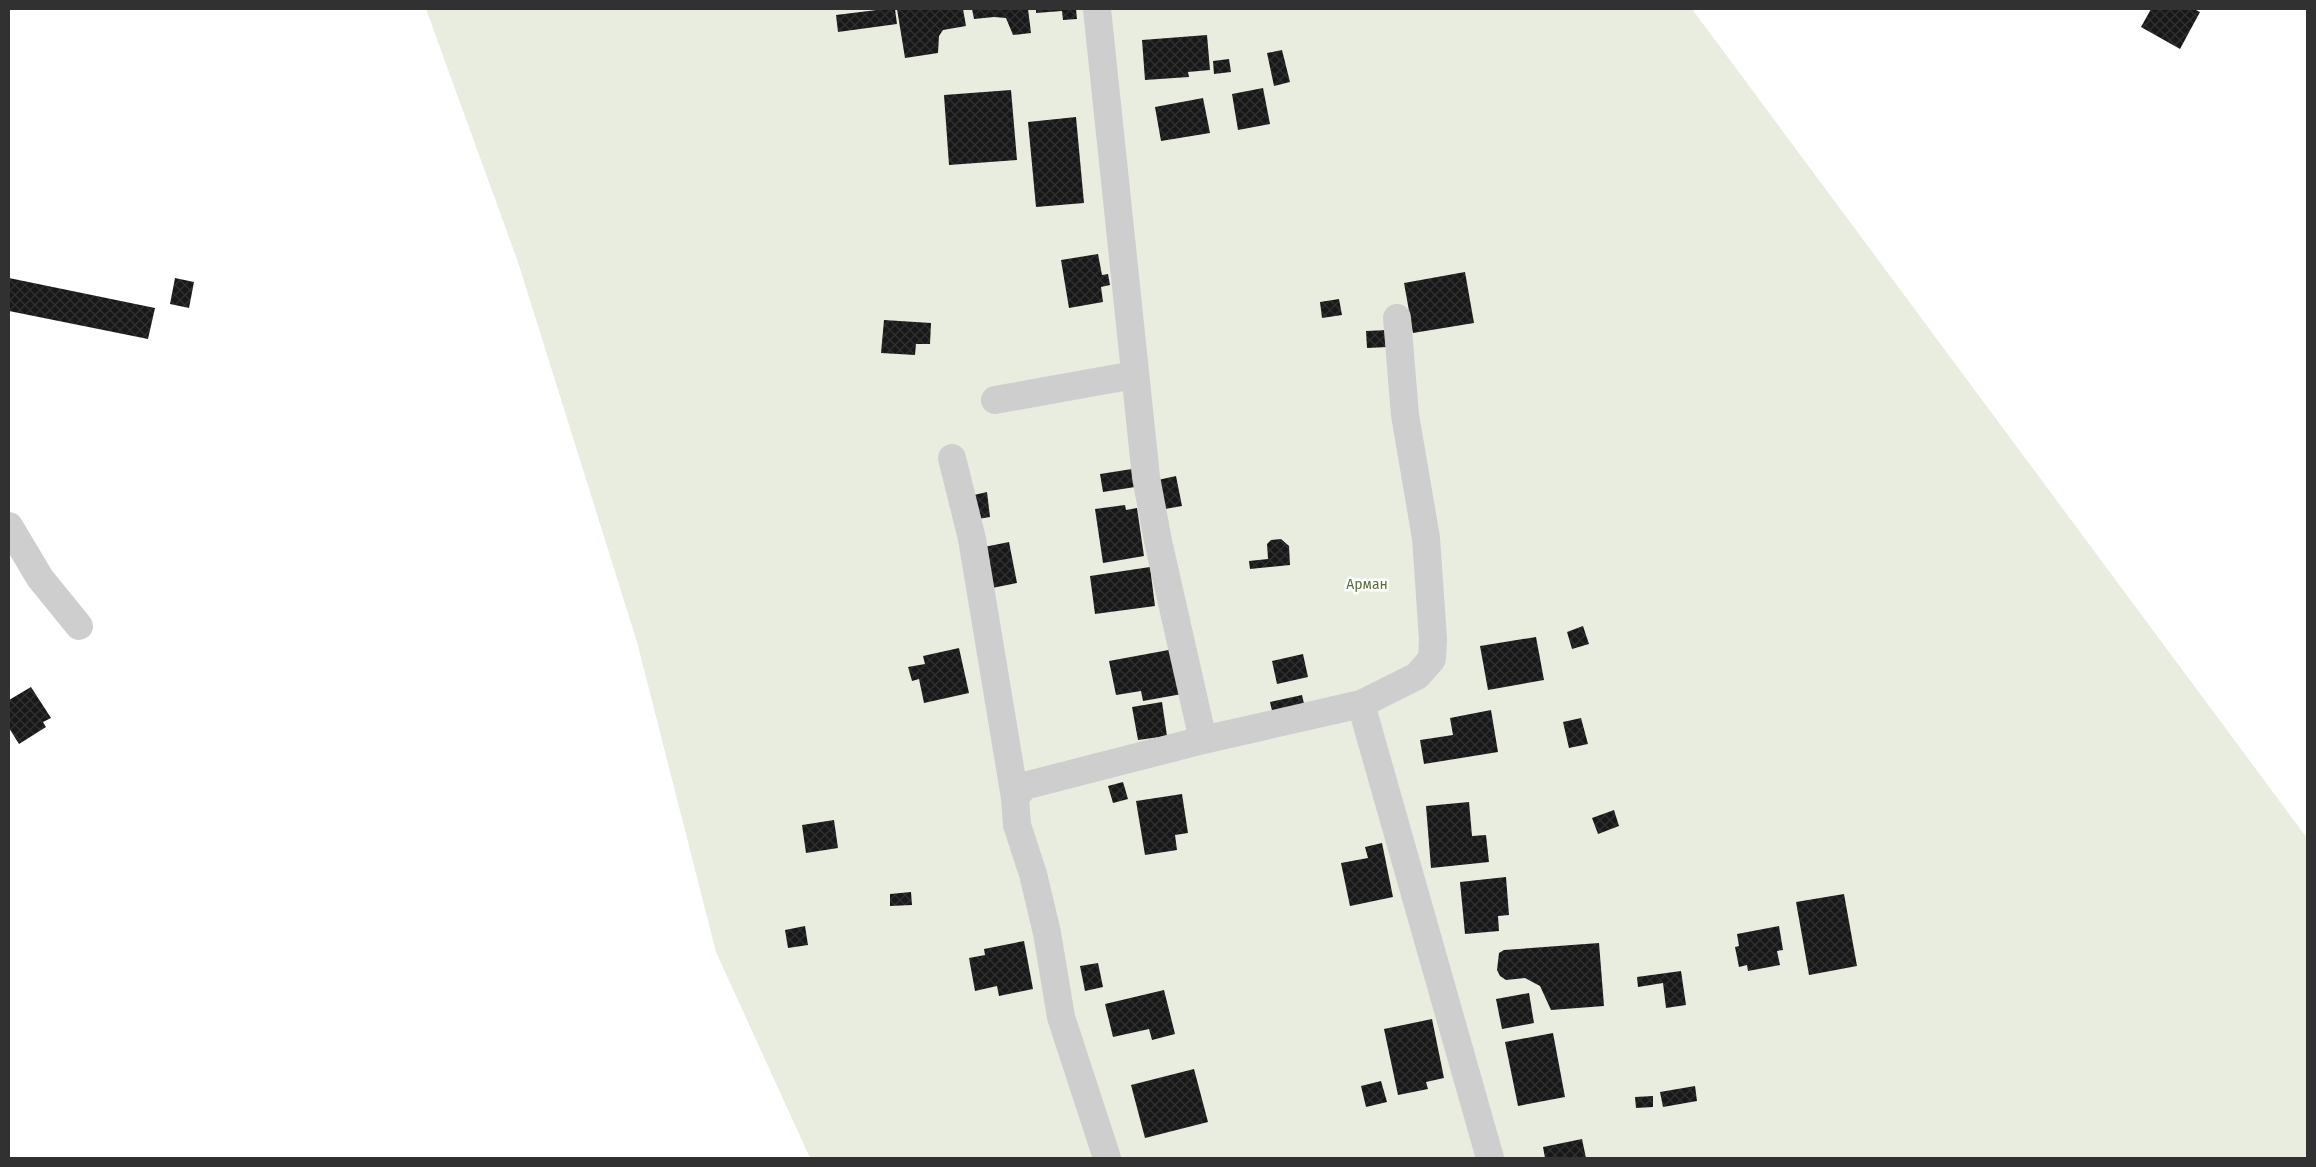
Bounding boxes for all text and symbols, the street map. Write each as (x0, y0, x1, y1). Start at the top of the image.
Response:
park label: Арман (1346, 576, 1388, 593)

